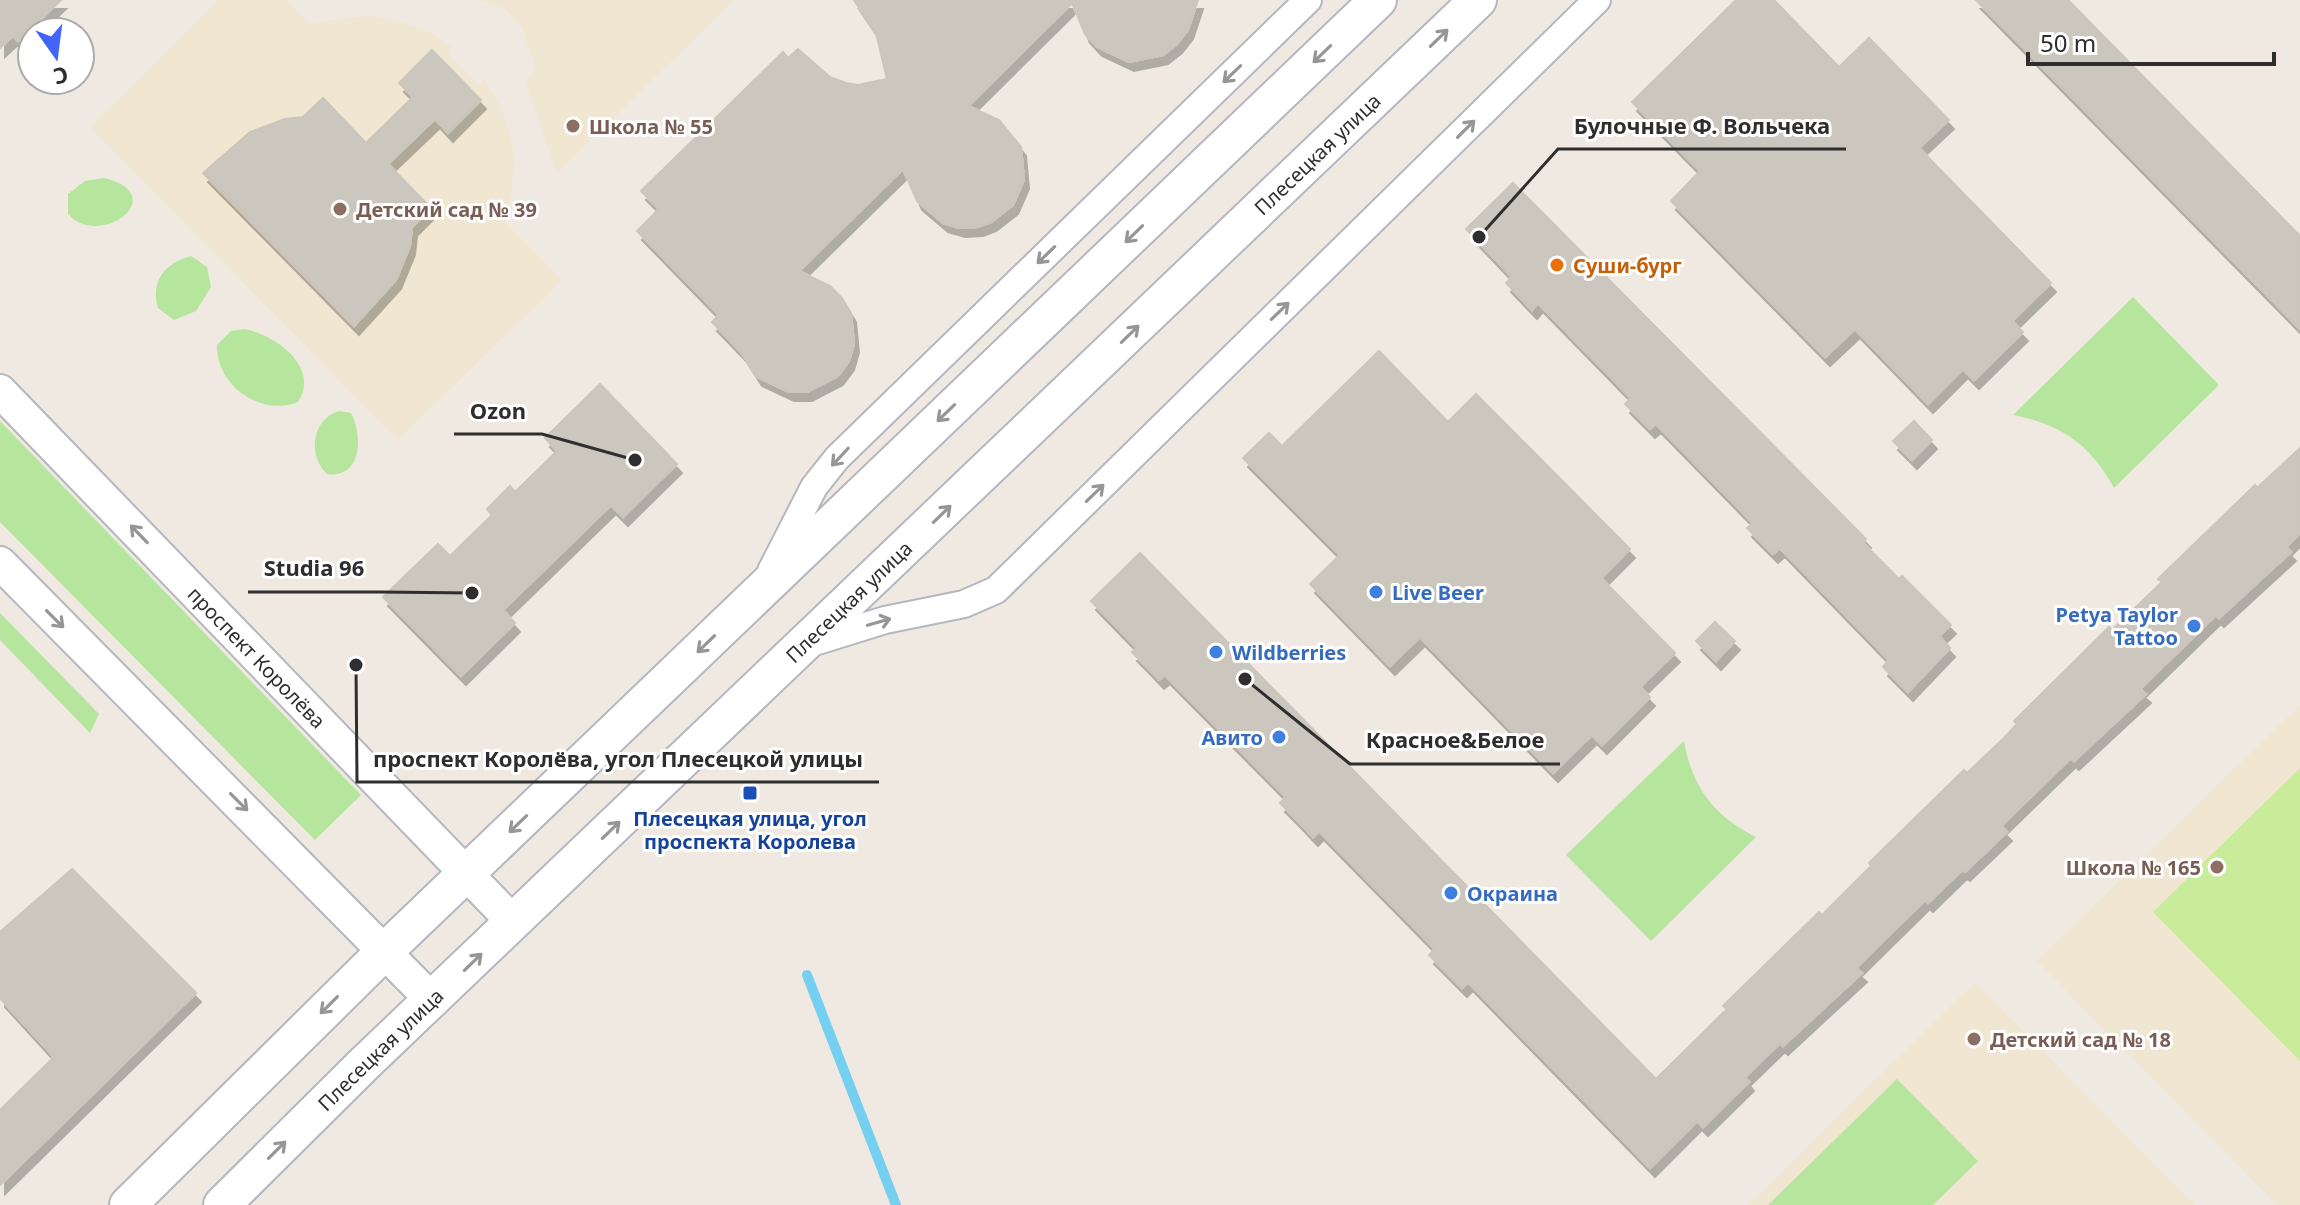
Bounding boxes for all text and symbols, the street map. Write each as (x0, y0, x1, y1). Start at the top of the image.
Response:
north arrow (16, 16, 96, 96)
scale bar (2028, 16, 2274, 66)
text: 50 m (2040, 26, 2096, 59)
one-way arrow (1429, 28, 1449, 47)
one-way arrow (1313, 44, 1332, 63)
text: С (51, 60, 72, 93)
one-way arrow (1223, 64, 1242, 83)
street label: Плесецкая улица (1248, 87, 1386, 221)
callout: Булочные Ф. Вольчека (1558, 103, 1846, 149)
text: Булочные Ф. Вольчека (1574, 110, 1830, 140)
place label: Школа № 55 (589, 113, 713, 140)
marker: Школа № 55 (564, 117, 582, 135)
one-way arrow (1456, 119, 1476, 138)
place label: Детский сад № 39 (356, 196, 537, 223)
marker: Детский сад № 39 (331, 200, 349, 218)
one-way arrow (1124, 224, 1144, 243)
one-way arrow (1036, 246, 1056, 265)
place label: Суши-бург (1573, 252, 1682, 279)
marker: Суши-бург (1548, 256, 1566, 274)
one-way arrow (1270, 301, 1290, 320)
one-way arrow (1120, 324, 1140, 343)
callout: Ozon (454, 388, 542, 434)
text: Ozon (470, 395, 526, 425)
one-way arrow (936, 404, 956, 423)
one-way arrow (831, 446, 849, 466)
one-way arrow (1085, 484, 1104, 503)
one-way arrow (932, 504, 952, 523)
one-way arrow (130, 525, 149, 545)
street label: Плесецкая улица (779, 534, 918, 668)
callout: Studia 96 (248, 546, 380, 592)
text: Studia 96 (264, 552, 364, 582)
place label: Live Beer (1392, 579, 1484, 606)
street label: проспект Королёва (182, 580, 332, 734)
marker: Live Beer (1367, 583, 1385, 601)
place label: Petya Taylor Tattoo (2056, 601, 2178, 651)
one-way arrow (45, 609, 64, 628)
one-way arrow (866, 614, 892, 629)
marker: Petya Taylor Tattoo (2185, 617, 2203, 635)
one-way arrow (696, 634, 716, 652)
place label: Wildberries (1232, 639, 1346, 666)
marker: Wildberries (1207, 643, 1225, 661)
callout: Красное&Белое (1350, 718, 1560, 764)
place label: Авито (1201, 724, 1263, 751)
text: Красное&Белое (1366, 724, 1544, 754)
marker: Авито (1270, 728, 1288, 746)
callout: проспект Королёва, угол Плесецкой улицы (357, 736, 879, 782)
text: проспект Королёва, угол Плесецкой улицы (373, 743, 863, 773)
marker: Плесецкая улица, угол проспекта Королева (741, 784, 759, 802)
one-way arrow (229, 793, 249, 812)
place label: Плесецкая улица, угол проспекта Королева (633, 805, 867, 855)
one-way arrow (508, 814, 528, 833)
one-way arrow (601, 821, 621, 840)
place label: Школа № 165 (2066, 854, 2201, 881)
marker: Школа № 165 (2208, 858, 2226, 876)
place label: Окраина (1467, 880, 1558, 907)
marker: Окраина (1442, 884, 1460, 902)
one-way arrow (463, 953, 482, 972)
street label: Плесецкая улица (311, 982, 449, 1116)
one-way arrow (319, 996, 339, 1015)
place label: Детский сад № 18 (1990, 1026, 2171, 1053)
marker: Детский сад № 18 (1965, 1030, 1983, 1048)
one-way arrow (267, 1141, 286, 1160)

